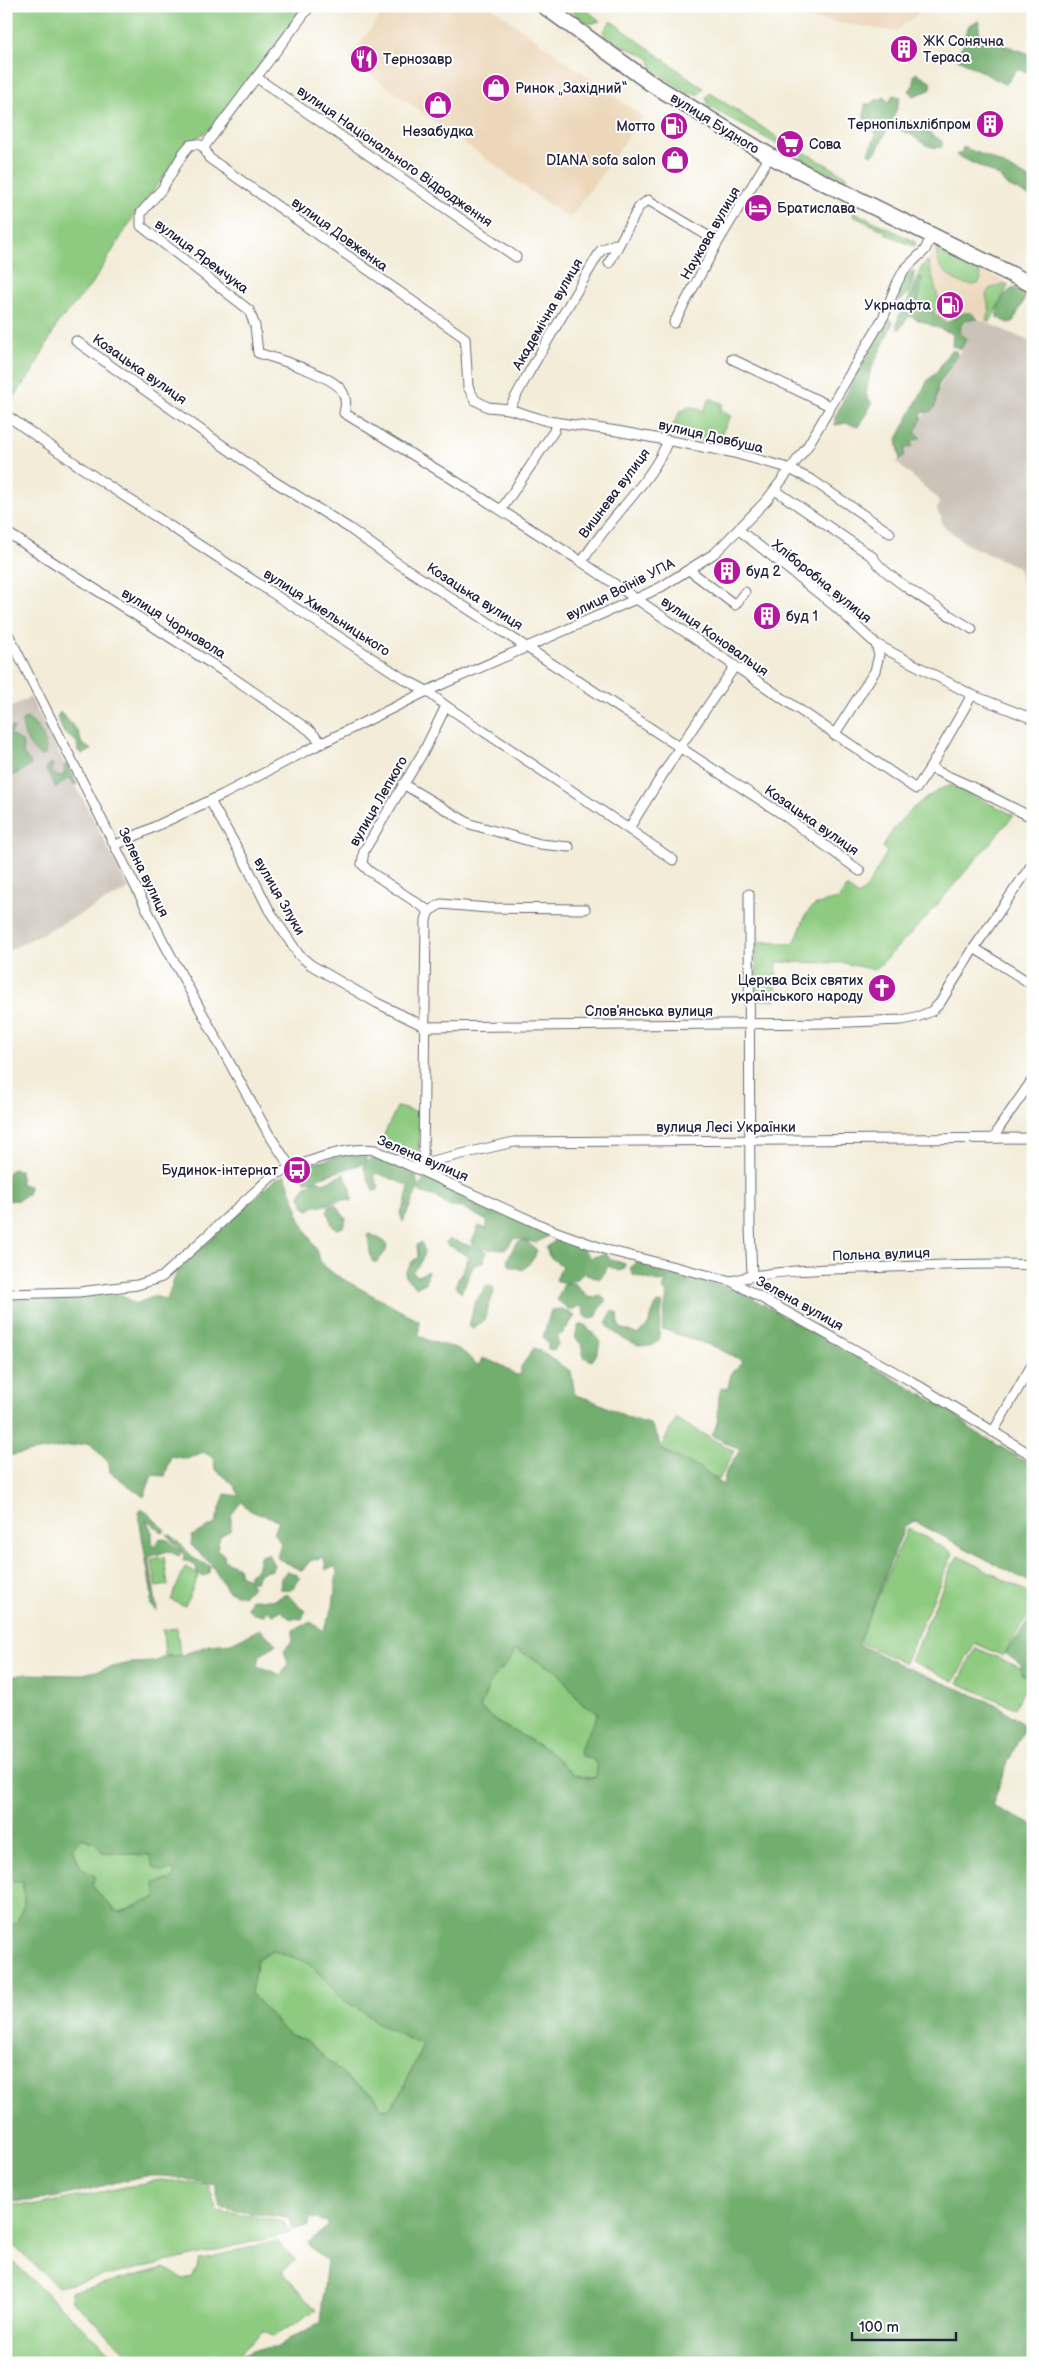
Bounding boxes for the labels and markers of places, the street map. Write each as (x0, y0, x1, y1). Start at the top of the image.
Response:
place label: ЖК Сонячна Тераса (923, 33, 1005, 66)
building icon: ЖК Сонячна Тераса (889, 34, 919, 64)
restaurant icon: Тернозавр (349, 44, 379, 74)
place label: Тернозавр (383, 51, 452, 68)
shop icon: Ринок „Західний“ (481, 73, 511, 103)
place label: Ринок „Західний“ (515, 80, 628, 97)
shop icon: Незабудка (423, 90, 453, 120)
building icon: Тернопільхлібпром (975, 109, 1005, 139)
fuel station icon: Мотто (659, 111, 689, 141)
place label: Тернопільхлібпром (848, 116, 971, 133)
place label: Мотто (616, 118, 655, 135)
place label: Незабудка (402, 123, 474, 140)
supermarket icon: Сова (775, 129, 805, 159)
place label: Сова (809, 136, 842, 153)
shop icon: DIANA sofa salon (660, 145, 690, 175)
place label: DIANA sofa salon (546, 152, 656, 169)
hotel icon: Братислава (743, 193, 773, 223)
place label: Братислава (777, 200, 857, 217)
fuel station icon: Укрнафта (935, 290, 965, 320)
place label: Укрнафта (864, 297, 932, 314)
building icon: буд 2 (712, 556, 742, 586)
place label: буд 2 (746, 563, 781, 580)
building icon: буд 1 (752, 601, 782, 631)
place label: буд 1 (786, 608, 818, 625)
place label: Церква Всіх святих українського народу (731, 972, 864, 1005)
church icon: Церква Всіх святих українського народу (867, 973, 897, 1003)
bus stop icon: Будинок-інтернат (282, 1155, 312, 1185)
place label: Будинок-інтернат (161, 1162, 278, 1179)

